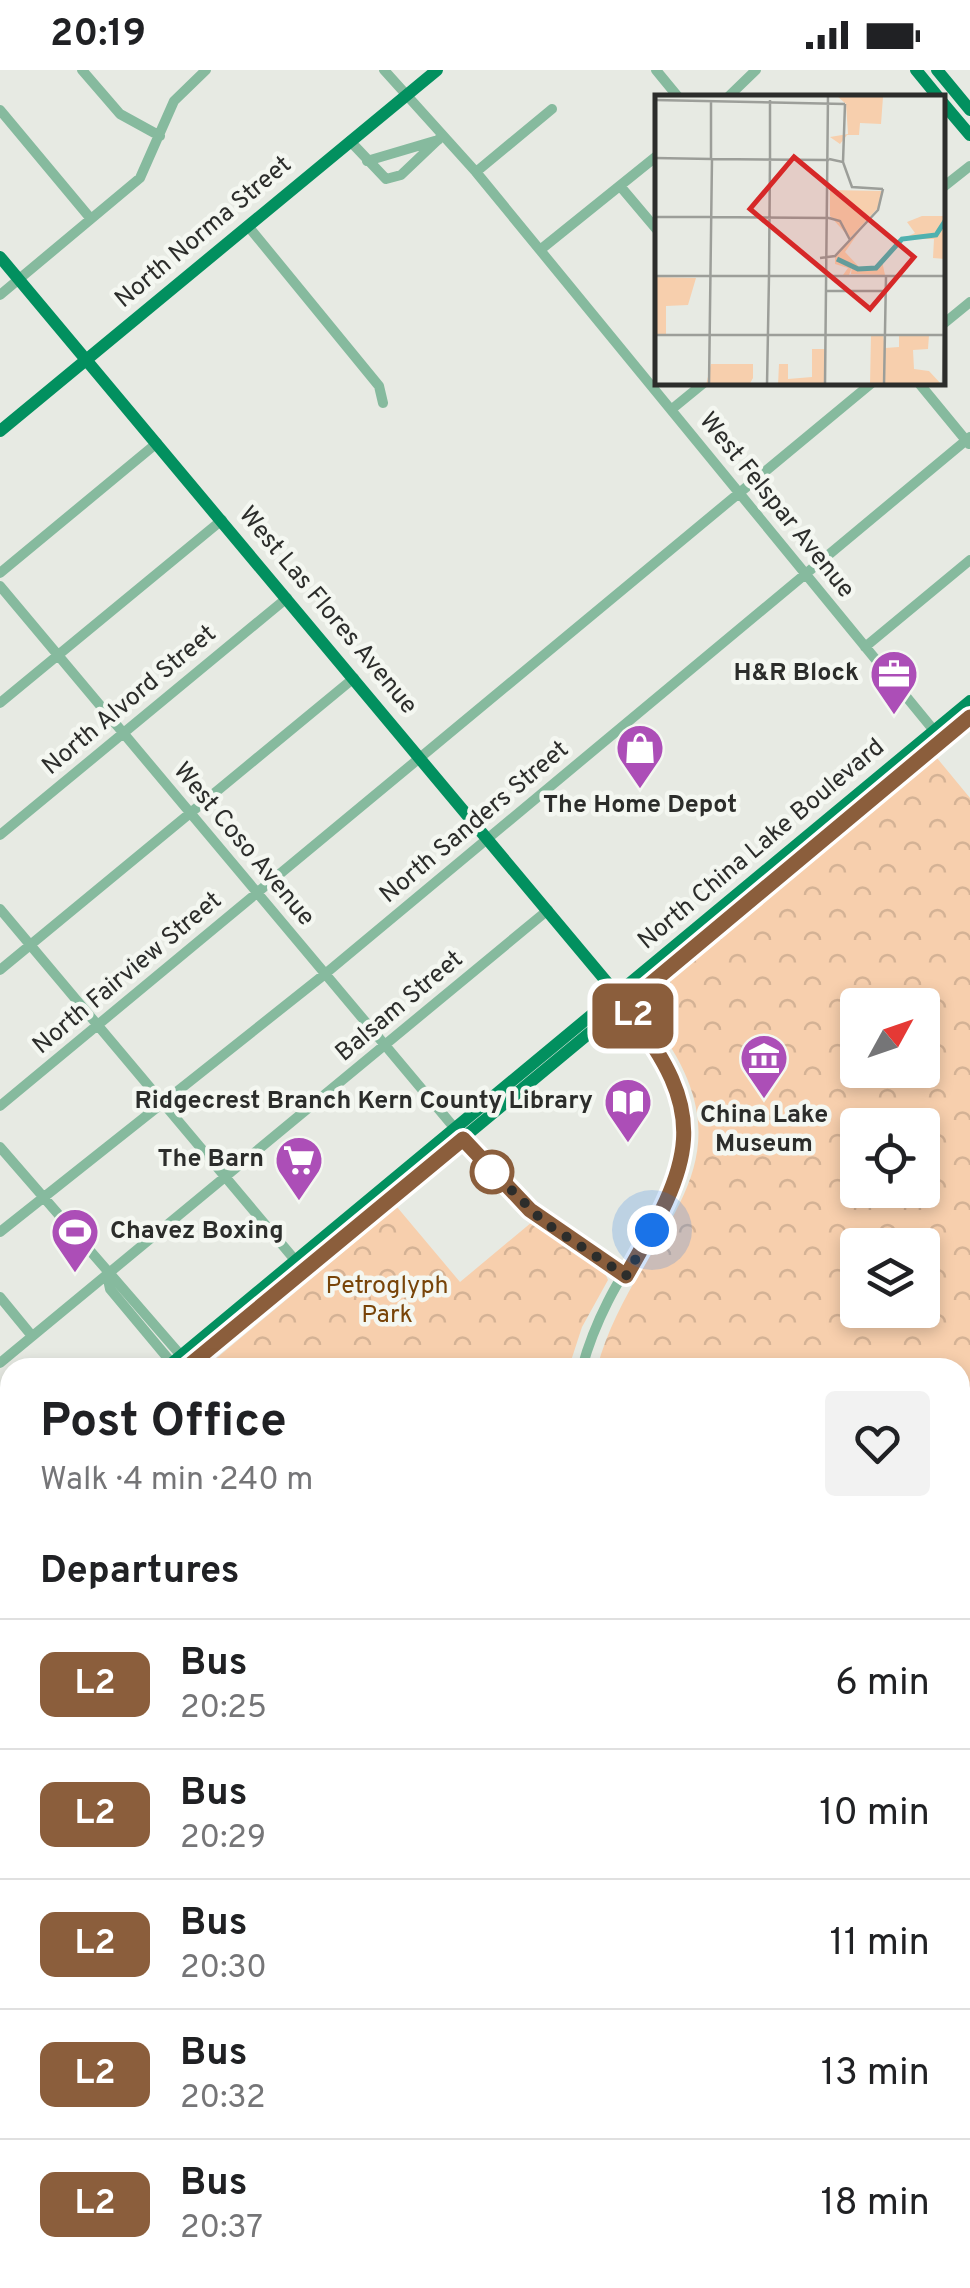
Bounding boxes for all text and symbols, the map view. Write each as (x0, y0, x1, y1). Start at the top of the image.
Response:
text: 20:19 (50, 11, 146, 60)
inset map (655, 95, 945, 385)
street label: North Norma Street (109, 150, 299, 316)
street label: West Felspar Avenue (691, 406, 861, 606)
street label: West Las Flores Avenue (230, 500, 424, 722)
street label: North Alvord Street (36, 619, 224, 783)
office icon: H&R Block (868, 648, 920, 716)
place label: H&R Block (733, 658, 859, 690)
shop icon: The Home Depot (614, 722, 666, 790)
street label: North China Lake Boulevard (632, 732, 892, 958)
street label: North Sanders Street (374, 735, 576, 911)
street label: West Coso Avenue (165, 756, 321, 934)
place label: The Home Depot (543, 790, 737, 822)
street label: North Fairview Street (27, 886, 229, 1062)
street label: Balsam Street (330, 944, 470, 1070)
line badge: L2 (588, 984, 678, 1048)
north arrow (840, 988, 940, 1088)
map controls (840, 988, 940, 1328)
text: L2 (612, 994, 654, 1038)
museum icon: China Lake Museum (738, 1032, 790, 1100)
library icon: Ridgecrest Branch Kern County Library (602, 1076, 654, 1144)
place label: Ridgecrest Branch Kern County Library (134, 1086, 593, 1118)
place label: China Lake Museum (700, 1100, 828, 1161)
button: locate (840, 1108, 940, 1208)
supermarket icon: The Barn (273, 1134, 325, 1202)
place label: The Barn (157, 1144, 264, 1176)
unlabelled marker (471, 1151, 513, 1193)
your location (627, 1205, 677, 1255)
sports icon: Chavez Boxing (49, 1206, 101, 1274)
place label: Chavez Boxing (110, 1216, 284, 1248)
button: layers (840, 1228, 940, 1328)
park label: Petroglyph Park (325, 1271, 449, 1332)
button: heart (825, 1391, 930, 1496)
text: Post Office (40, 1393, 287, 1453)
text: Walk · 4 min · 240 m (40, 1461, 313, 1501)
text: Departures (40, 1548, 240, 1597)
text: Bus (180, 1640, 247, 1689)
text: 6 min (835, 1660, 930, 1709)
text: L2 (74, 1662, 116, 1706)
text: 20:25 (180, 1689, 267, 1729)
text: Bus (180, 1770, 247, 1819)
text: 10 min (819, 1790, 930, 1839)
text: L2 (74, 1792, 116, 1836)
text: 20:29 (180, 1819, 266, 1859)
text: Bus (180, 1900, 247, 1949)
text: 11 min (829, 1920, 930, 1969)
text: L2 (74, 1922, 116, 1966)
text: 20:30 (180, 1949, 267, 1989)
text: Bus (180, 2030, 247, 2079)
text: 13 min (821, 2050, 930, 2099)
text: L2 (74, 2052, 116, 2096)
text: 20:32 (180, 2079, 266, 2119)
text: Bus (180, 2160, 247, 2209)
text: 18 min (820, 2180, 930, 2229)
text: L2 (74, 2182, 116, 2226)
text: 20:37 (180, 2209, 263, 2249)

